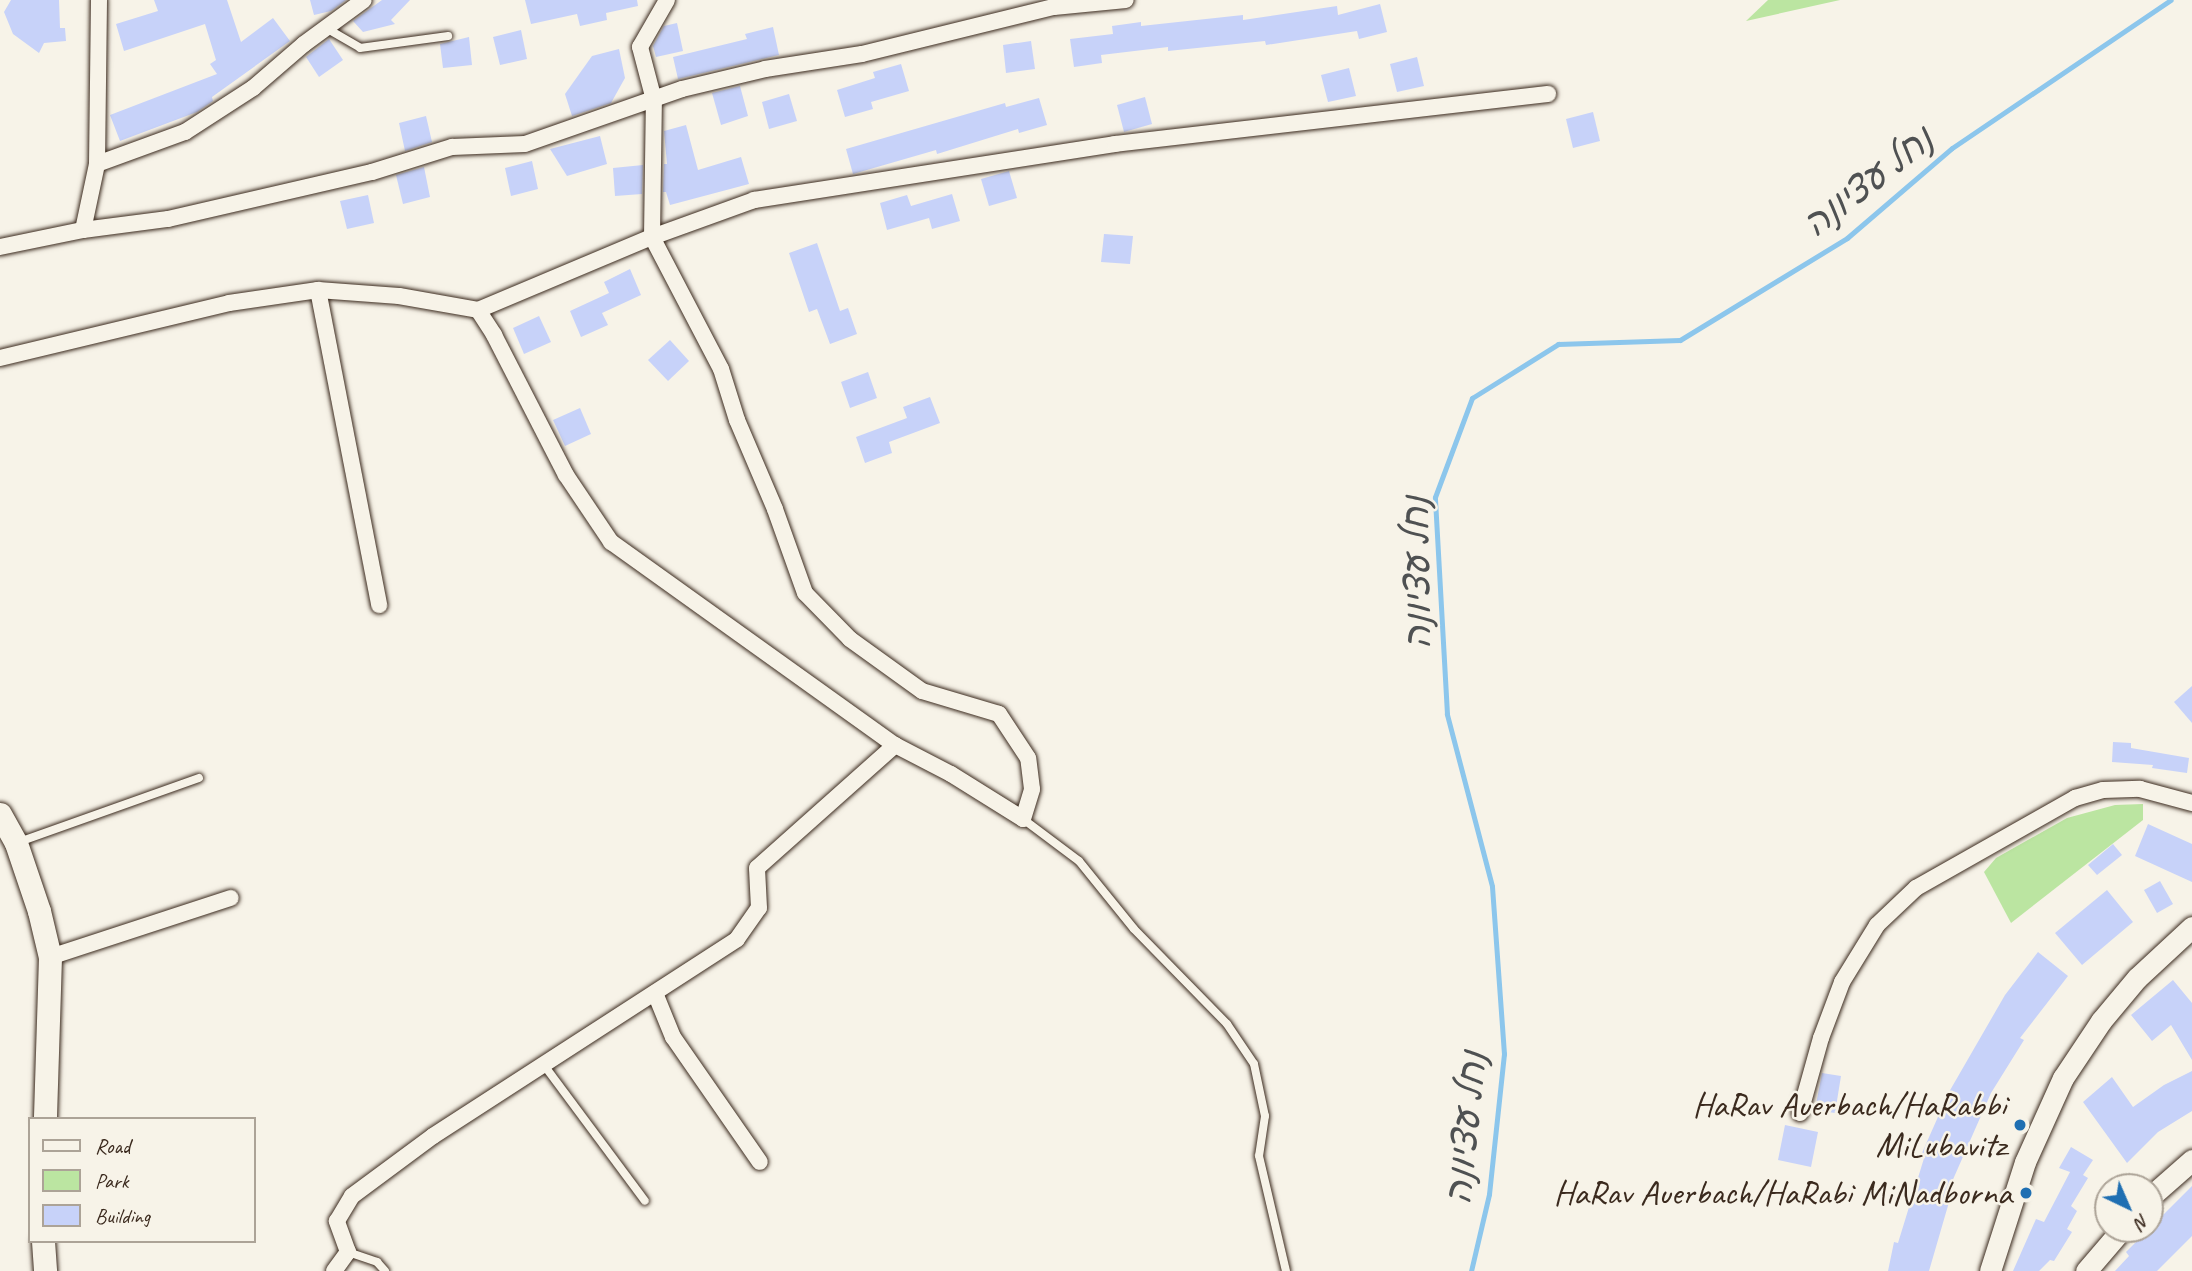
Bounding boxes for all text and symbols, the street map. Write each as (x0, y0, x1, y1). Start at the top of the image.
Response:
water label: נחל עציונה (1794, 117, 1942, 247)
water label: נחל עציונה (1393, 496, 1441, 650)
water label: נחל עציונה (1436, 1049, 1496, 1207)
place label: HaRav Auerbach/HaRabbi MiLubavitz (1691, 1084, 2006, 1166)
legend (28, 1117, 256, 1243)
marker: HaRav Auerbach/HaRabbi MiLubavitz (2012, 1117, 2028, 1133)
text: Road (95, 1133, 130, 1159)
text: Park (95, 1168, 128, 1194)
place label: HaRav Auerbach/HaRabi MiNadborna (1553, 1172, 2012, 1214)
north arrow (2094, 1173, 2164, 1243)
marker: HaRav Auerbach/HaRabi MiNadborna (2018, 1185, 2034, 1201)
text: Building (95, 1203, 150, 1229)
text: N (2130, 1209, 2155, 1234)

